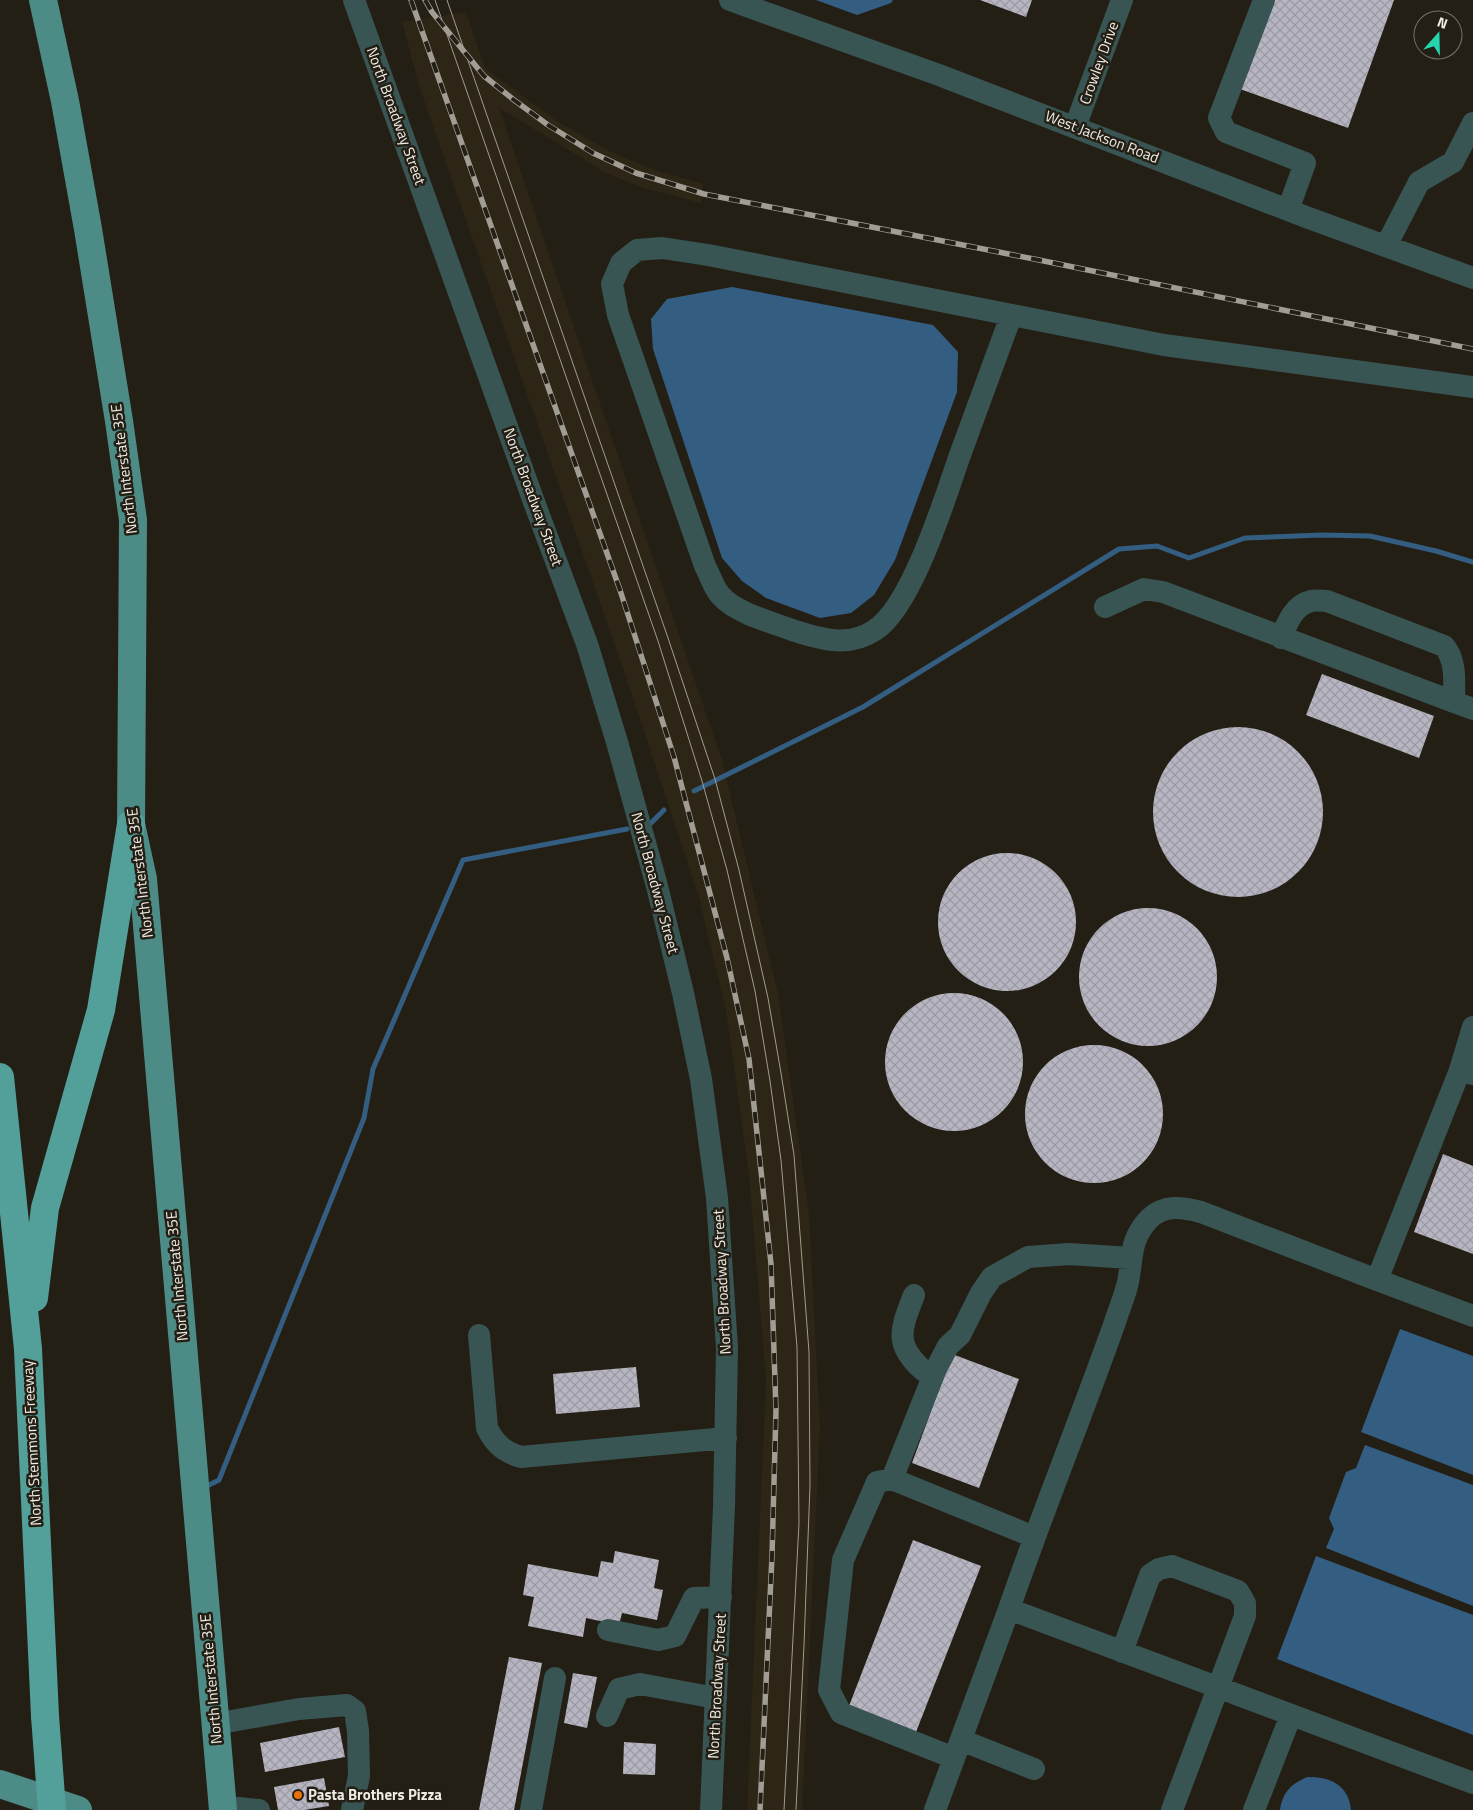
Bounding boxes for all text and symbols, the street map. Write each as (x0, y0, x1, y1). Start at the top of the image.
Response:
north arrow (1413, 10, 1463, 60)
text: N (1434, 11, 1451, 34)
street label: Crowley Drive (1073, 18, 1124, 107)
street label: North Broadway Street (361, 44, 432, 189)
street label: West Jackson Road (1042, 104, 1163, 169)
street label: North Interstate 35E (104, 403, 143, 535)
street label: North Broadway Street (498, 425, 569, 570)
street label: North Interstate 35E (120, 807, 159, 939)
street label: North Broadway Street (626, 810, 686, 957)
street label: North Broadway Street (706, 1208, 737, 1355)
street label: North Interstate 35E (159, 1210, 194, 1342)
street label: North Stemmons Freeway (16, 1360, 47, 1526)
street label: North Broadway Street (701, 1612, 732, 1759)
street label: North Interstate 35E (193, 1613, 228, 1745)
place label: Pasta Brothers Pizza (308, 1783, 442, 1806)
marker: Pasta Brothers Pizza (292, 1789, 304, 1801)

